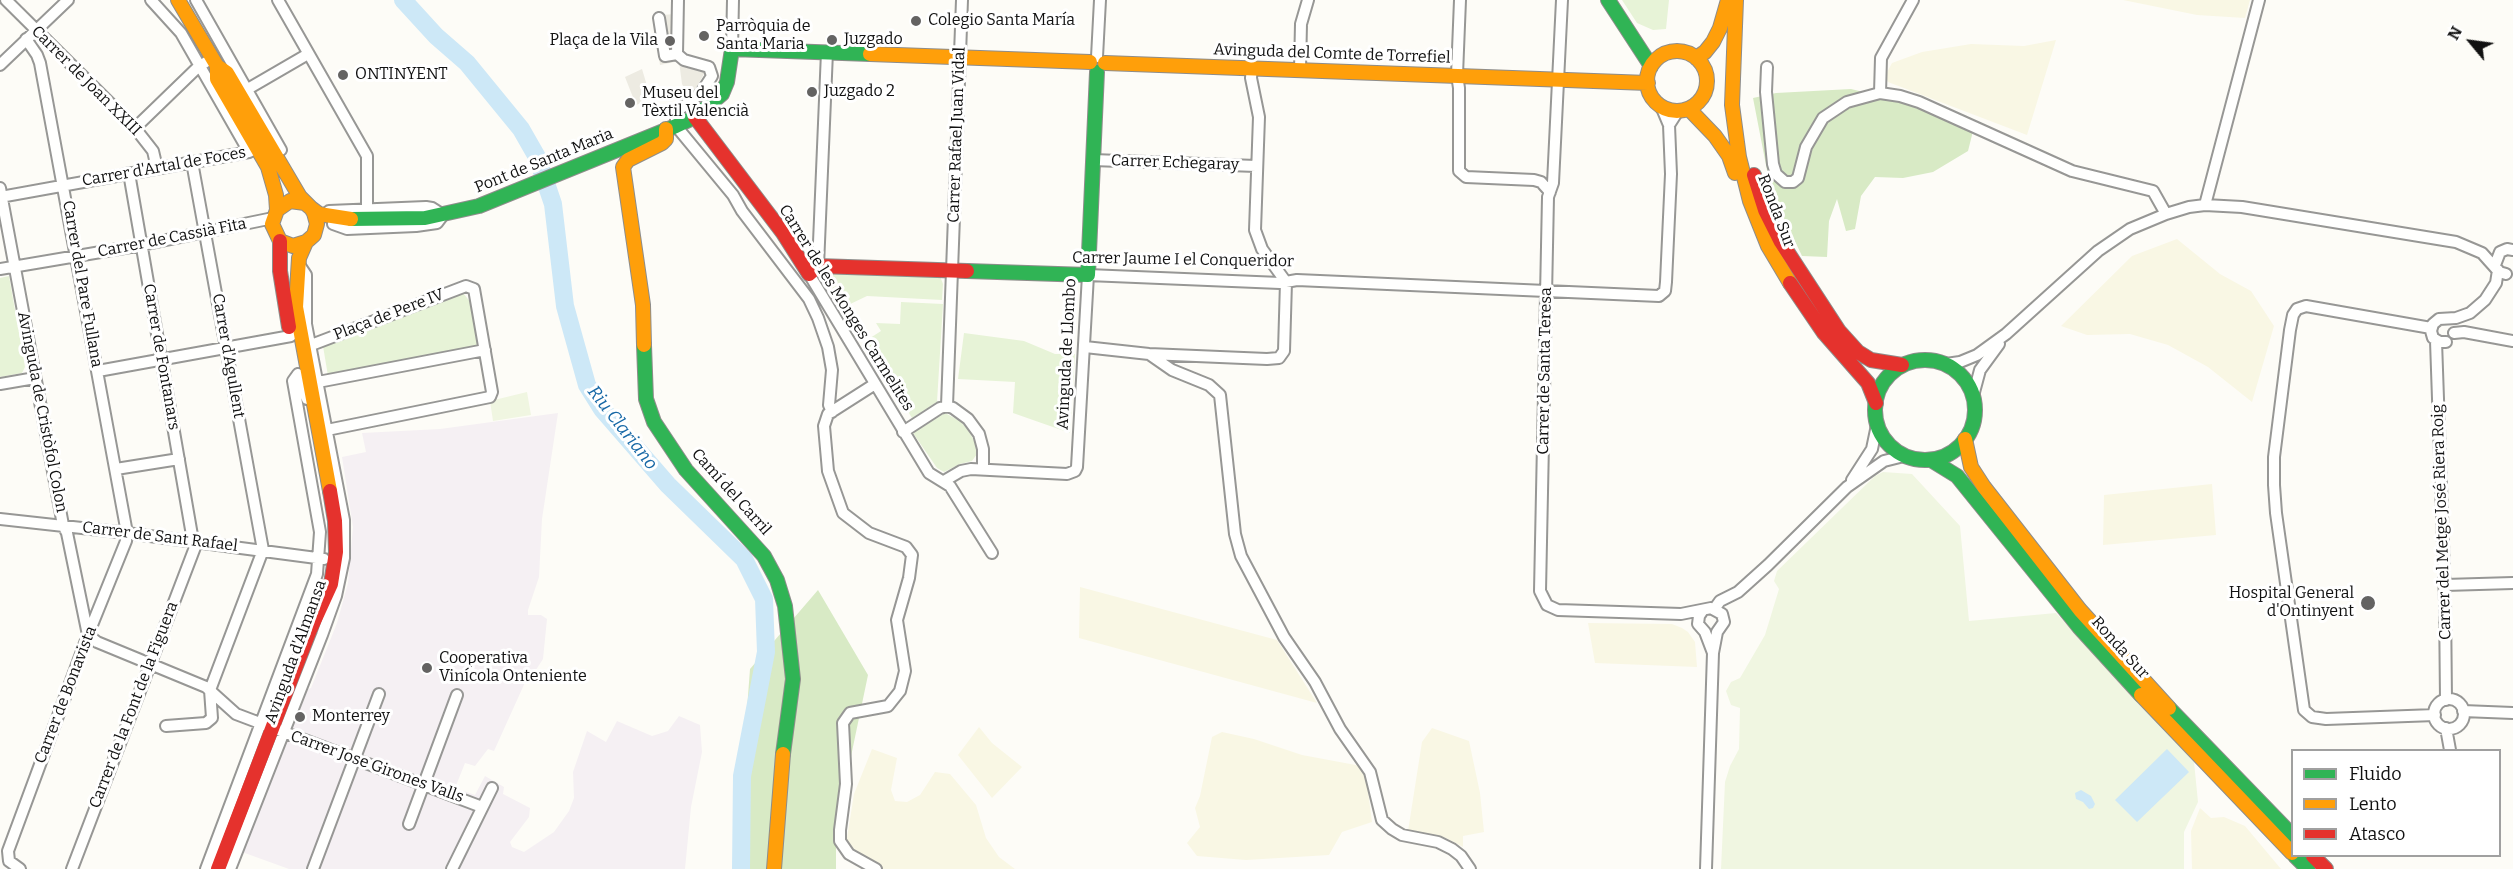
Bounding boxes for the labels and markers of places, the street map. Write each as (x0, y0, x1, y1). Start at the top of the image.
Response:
place label: Colegio Santa María (928, 11, 1075, 31)
marker: Colegio Santa María (909, 14, 923, 28)
place label: Parròquia de Santa Maria (716, 17, 811, 55)
marker: Parròquia de Santa Maria (697, 29, 711, 43)
place label: Juzgado (844, 30, 903, 50)
place label: Plaça de la Vila (550, 31, 658, 51)
marker: Juzgado (825, 33, 839, 47)
marker: Plaça de la Vila (663, 34, 677, 48)
place label: ONTINYENT (355, 65, 448, 85)
marker: ONTINYENT (336, 68, 350, 82)
place label: Juzgado 2 (824, 82, 895, 102)
place label: Museu del Tèxtil Valencià (642, 84, 749, 122)
marker: Juzgado 2 (805, 85, 819, 99)
marker: Museu del Tèxtil Valencià (623, 96, 637, 110)
place label: Hospital General d'Ontinyent (2229, 584, 2354, 622)
marker: Hospital General d'Ontinyent (2359, 594, 2377, 612)
place label: Cooperativa Vinícola Onteniente (439, 649, 587, 687)
marker: Cooperativa Vinícola Onteniente (420, 661, 434, 675)
place label: Monterrey (312, 707, 390, 727)
marker: Monterrey (293, 710, 307, 724)

